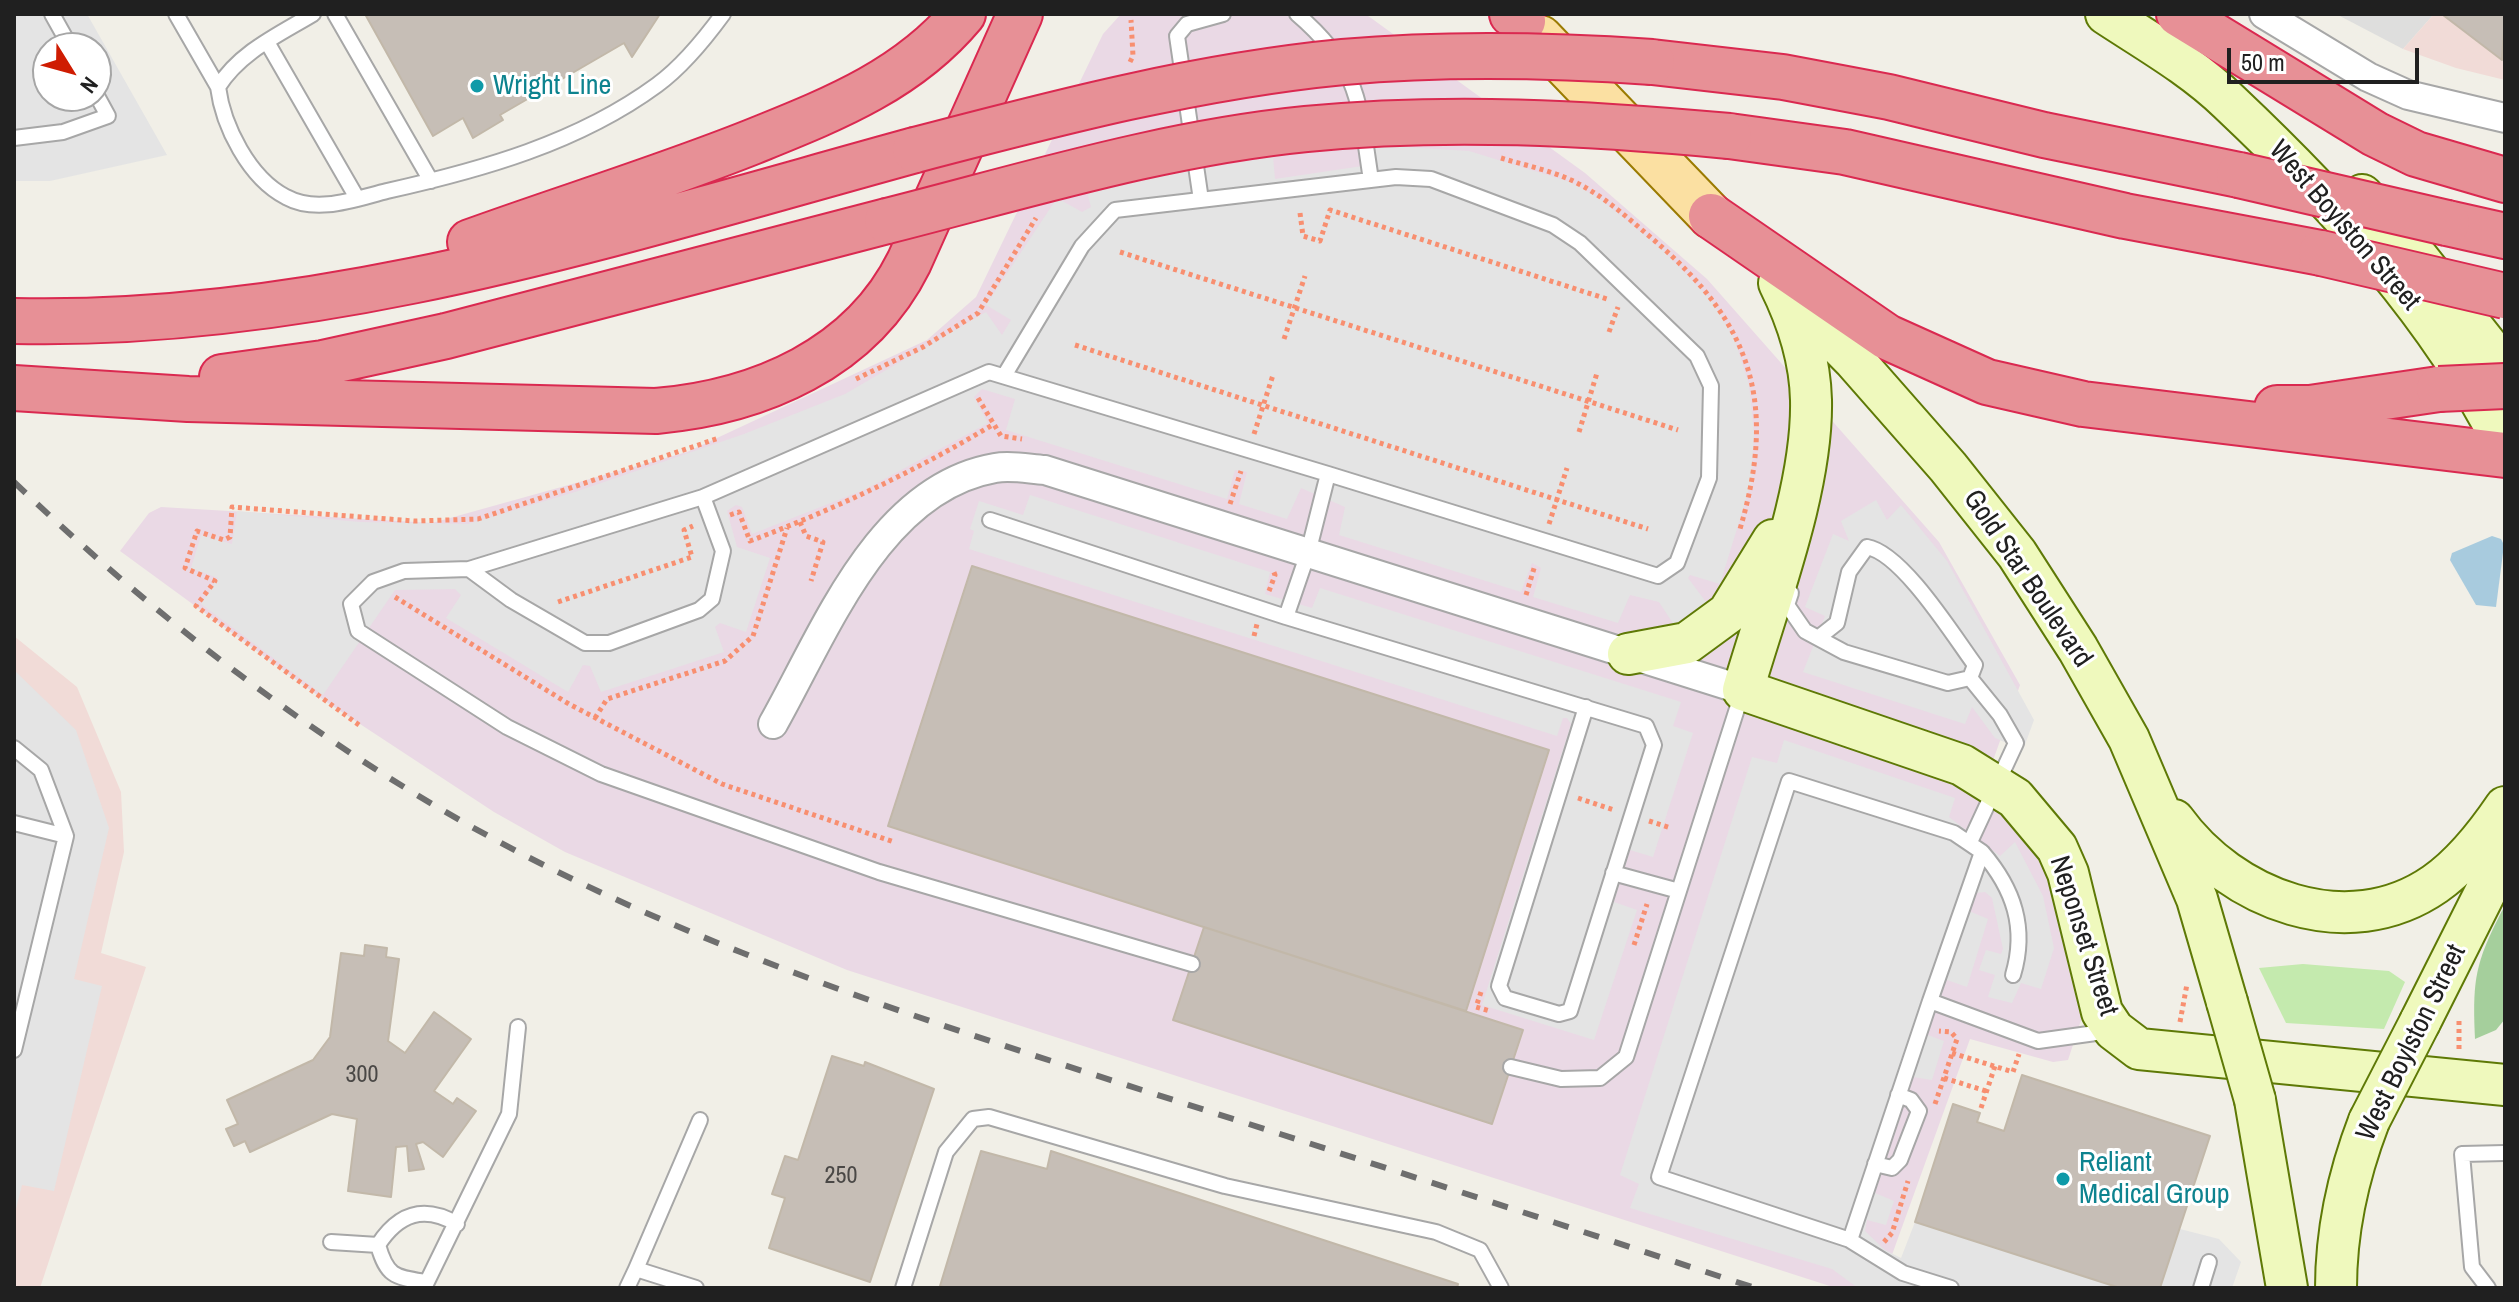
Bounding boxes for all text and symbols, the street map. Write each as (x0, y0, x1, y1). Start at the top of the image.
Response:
north arrow (32, 32, 112, 112)
scale bar (2231, 32, 2423, 82)
text: 50 m (2241, 46, 2285, 78)
place label: Wright Line (493, 69, 611, 103)
text: N (74, 71, 105, 99)
marker: Wright Line (468, 77, 486, 95)
street label: West Boylston Street (2261, 134, 2427, 318)
street label: Gold Star Boulevard (1955, 484, 2099, 674)
street label: Neponset Street (2041, 852, 2125, 1020)
street label: West Boylston Street (2350, 939, 2474, 1147)
house number: 300 (346, 1062, 378, 1090)
place label: Reliant Medical Group (2079, 1146, 2230, 1212)
house number: 250 (825, 1163, 857, 1191)
marker: Reliant Medical Group (2054, 1170, 2072, 1188)

